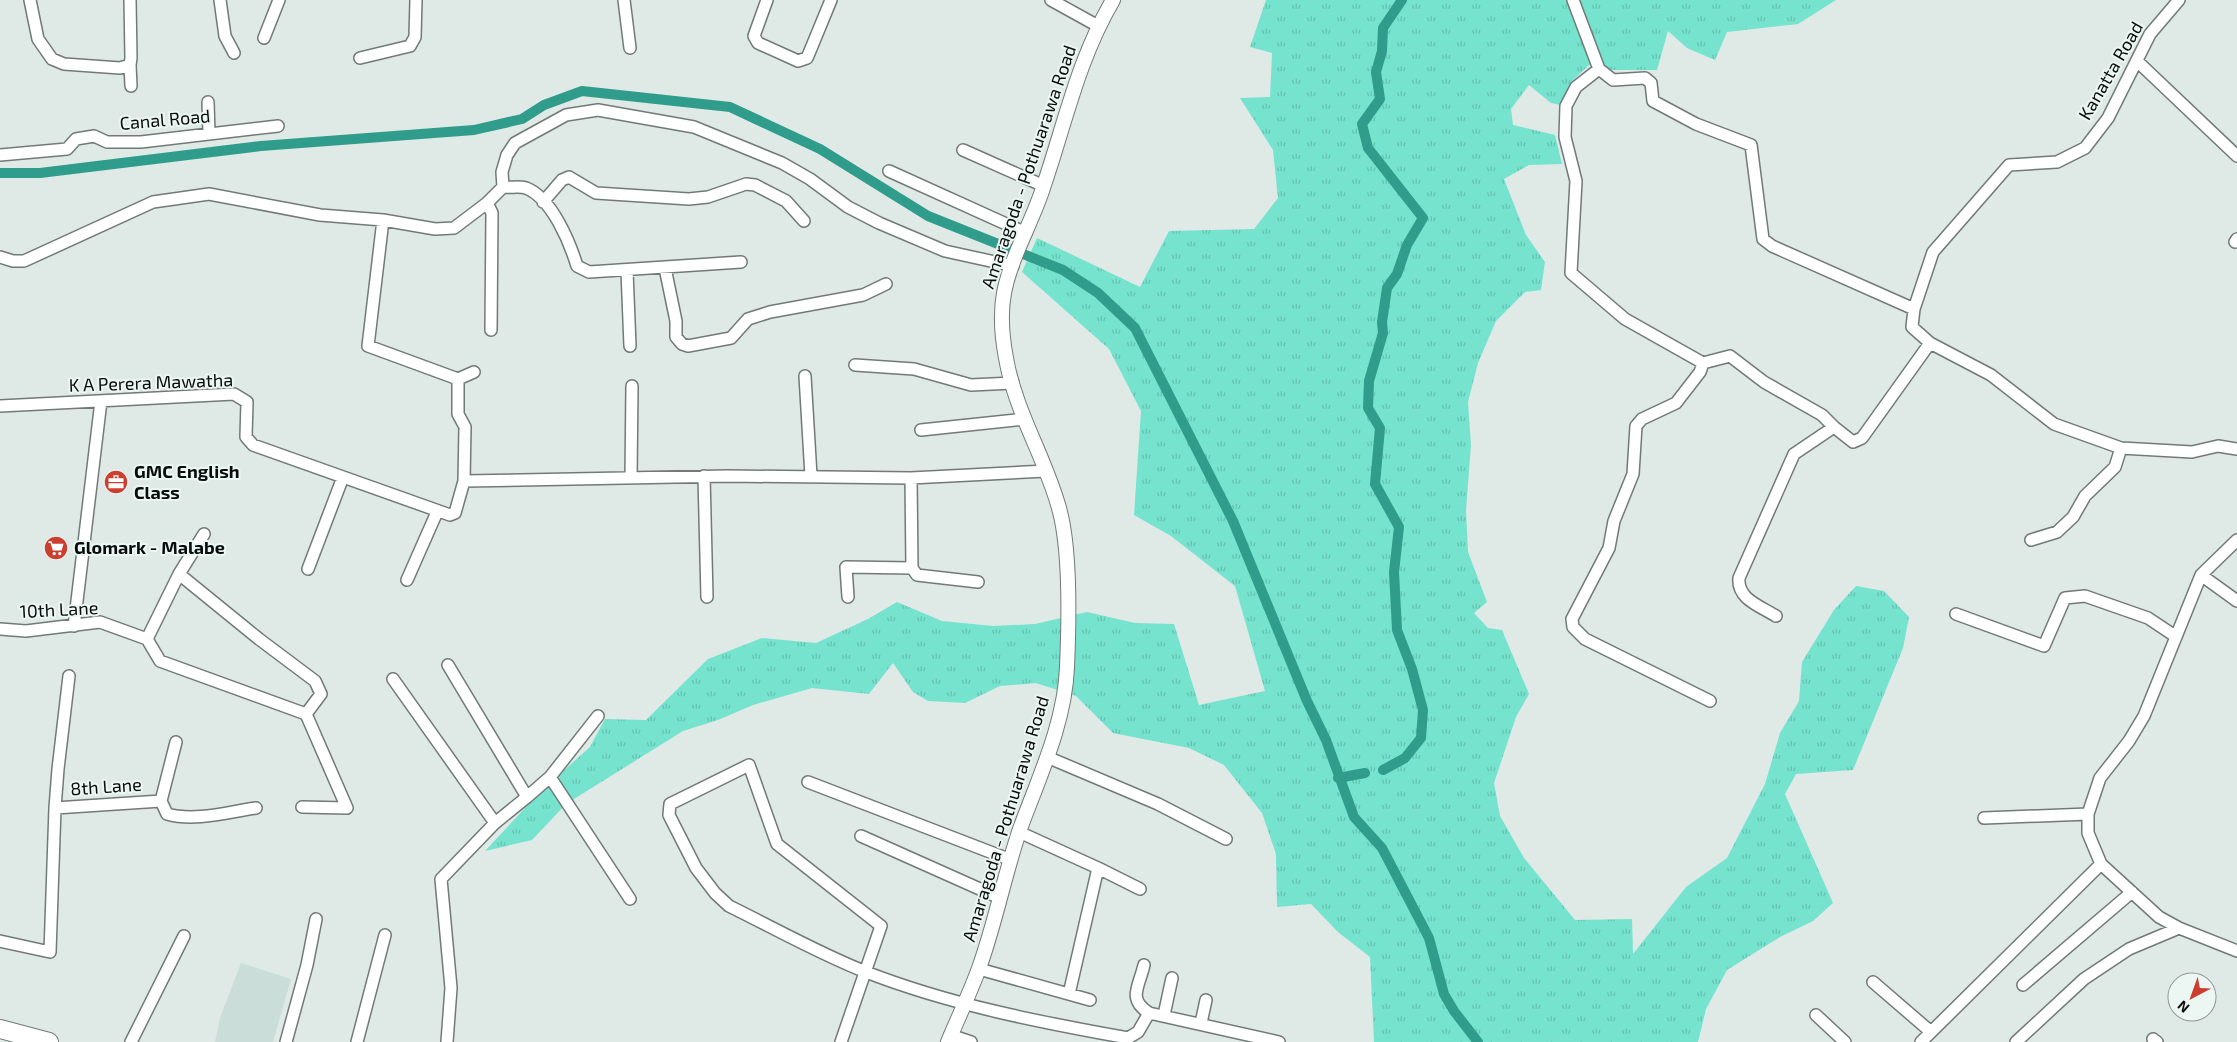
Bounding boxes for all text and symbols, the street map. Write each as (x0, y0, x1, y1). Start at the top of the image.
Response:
street label: Kanatta Road (2073, 17, 2147, 124)
street label: Amaragoda - Pothuarawa Road (976, 42, 1080, 291)
street label: Canal Road (119, 104, 211, 134)
street label: K A Perera Mawatha (68, 368, 233, 396)
place label: GMC English Class (134, 460, 240, 503)
office icon: GMC English Class (103, 469, 129, 495)
supermarket icon: Glomark - Malabe (43, 535, 69, 561)
place label: Glomark - Malabe (74, 536, 225, 558)
street label: 10th Lane (19, 596, 99, 622)
street label: Amaragoda - Pothuarawa Road (957, 693, 1053, 944)
street label: 8th Lane (69, 773, 142, 799)
north arrow (2167, 972, 2217, 1022)
text: N (2174, 997, 2193, 1017)

